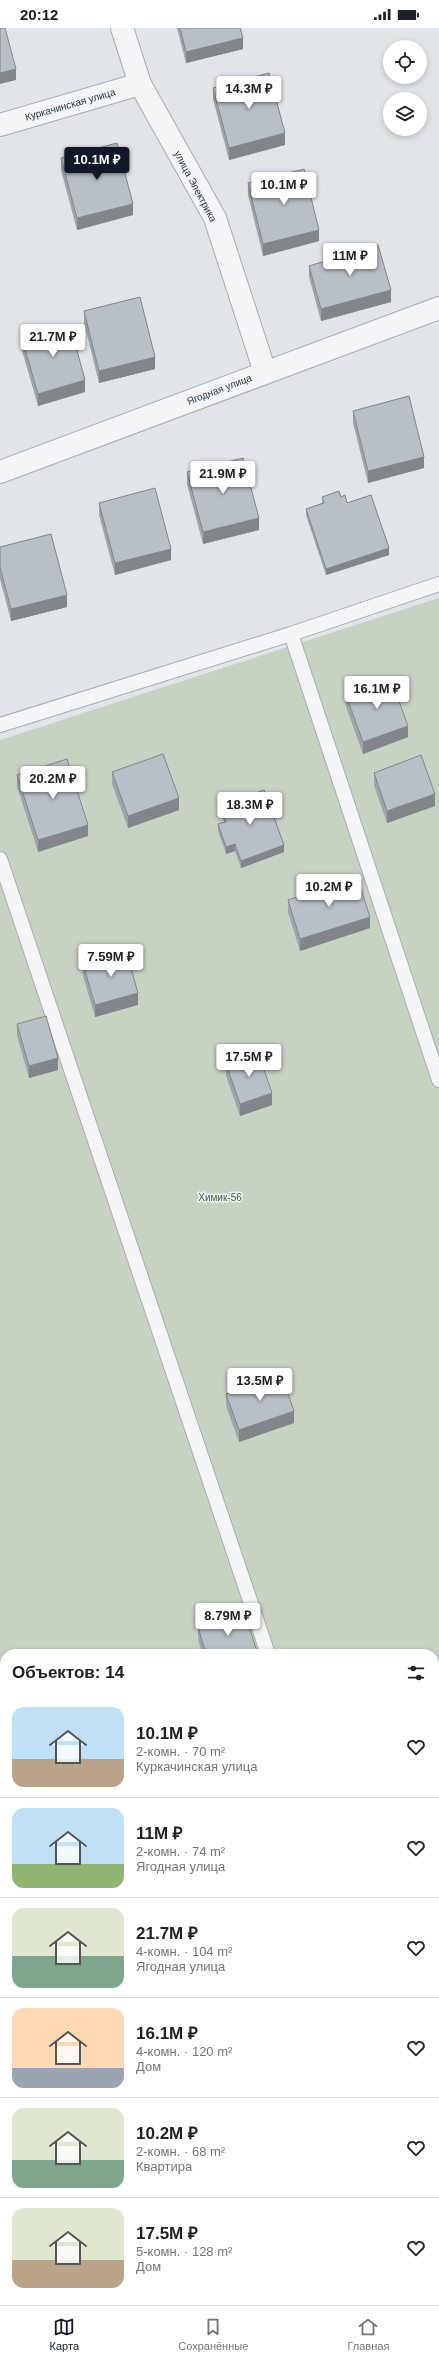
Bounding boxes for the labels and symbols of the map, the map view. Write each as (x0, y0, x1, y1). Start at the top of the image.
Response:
pin: 14.3M ₽ (212, 76, 286, 110)
street label: Куркачинская улица (24, 86, 117, 123)
pin: 10.1M ₽ (60, 147, 134, 181)
street label: улица Электрика (172, 149, 219, 224)
pin: 10.1M ₽ (247, 172, 321, 206)
pin: 11M ₽ (322, 243, 378, 277)
pin: 21.7M ₽ (16, 324, 90, 358)
street label: Ягодная улица (185, 372, 254, 407)
pin: 21.9M ₽ (186, 461, 260, 495)
pin: 16.1M ₽ (340, 676, 414, 710)
pin: 20.2M ₽ (16, 766, 90, 800)
pin: 18.3M ₽ (213, 792, 287, 826)
pin: 10.2M ₽ (292, 874, 366, 908)
pin: 7.59M ₽ (74, 944, 148, 978)
pin: 17.5M ₽ (212, 1044, 286, 1078)
park label: Химик-56 (198, 1192, 242, 1203)
pin: 13.5M ₽ (223, 1368, 297, 1402)
pin: 8.79M ₽ (191, 1603, 265, 1637)

